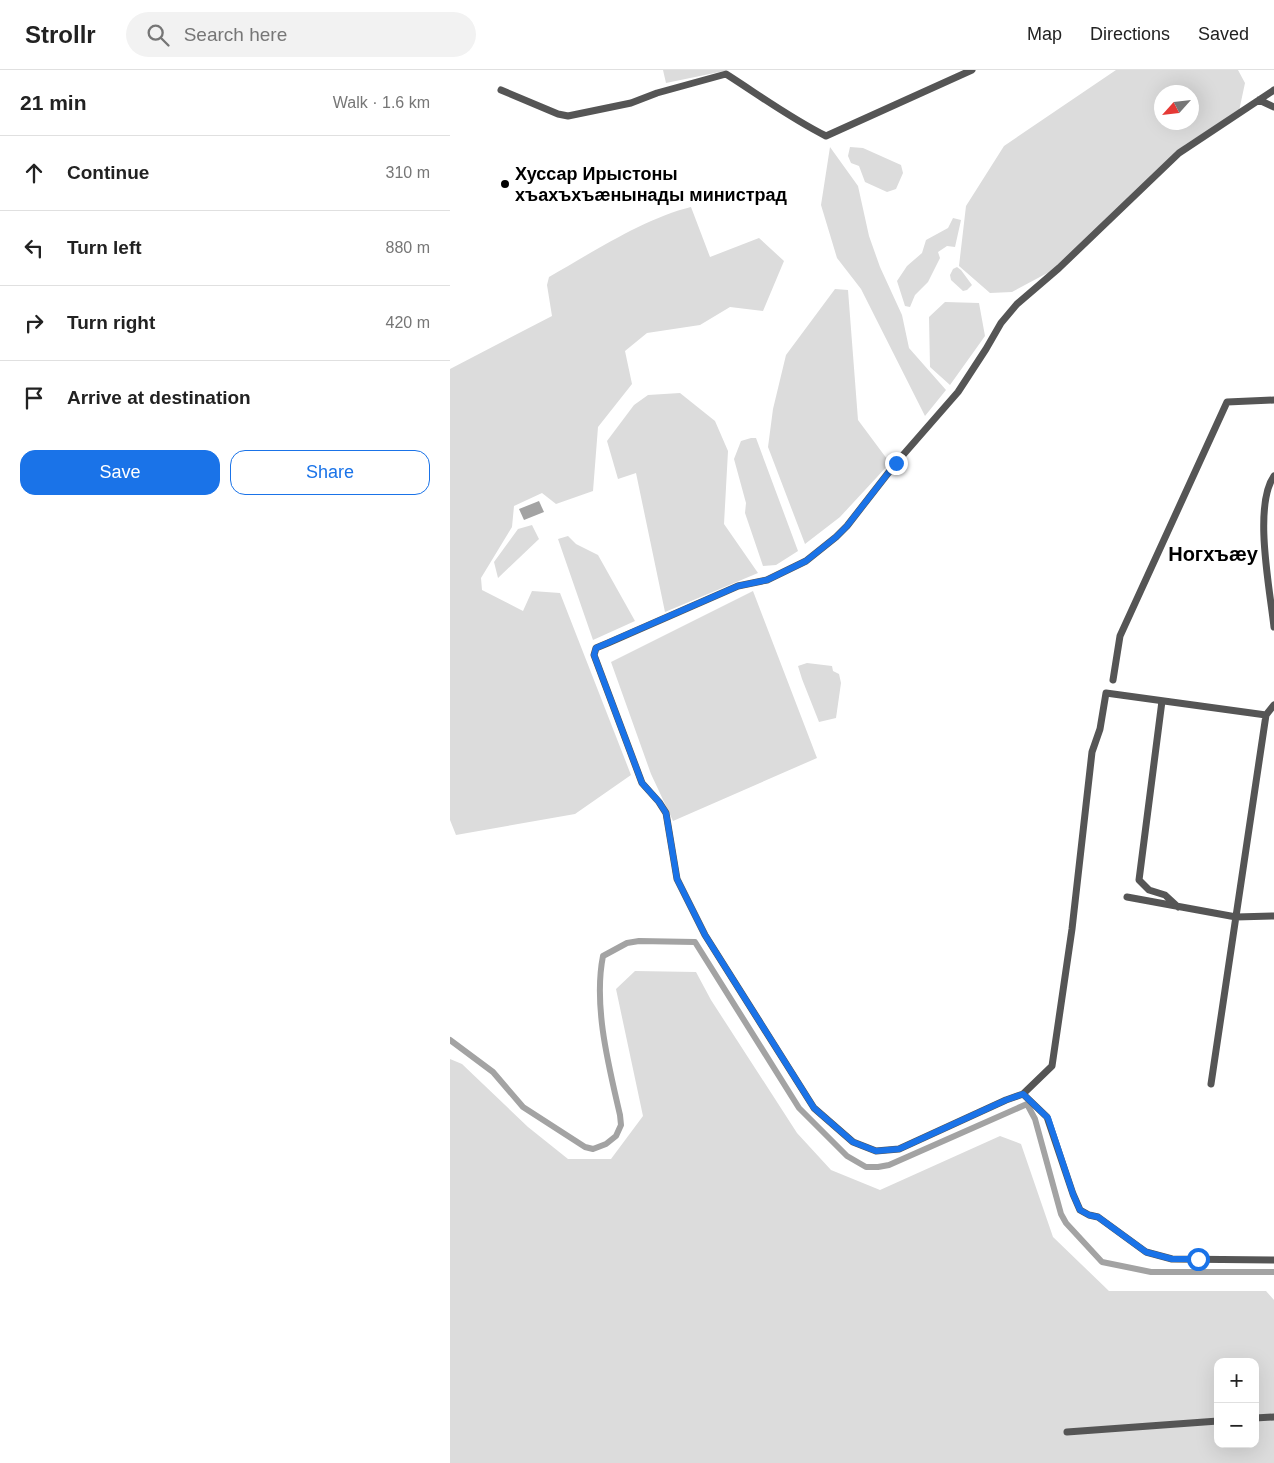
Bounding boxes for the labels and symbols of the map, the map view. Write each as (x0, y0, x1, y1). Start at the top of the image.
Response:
north arrow (1154, 85, 1199, 130)
place label: Хуссар Ирыстоны хъахъхъæнынады министрад (515, 164, 787, 205)
marker: Хуссар Ирыстоны хъахъхъæнынады министрад (499, 178, 511, 190)
route end (885, 452, 908, 475)
district label: Ногхъæу (1168, 543, 1259, 565)
route start (1187, 1248, 1210, 1271)

